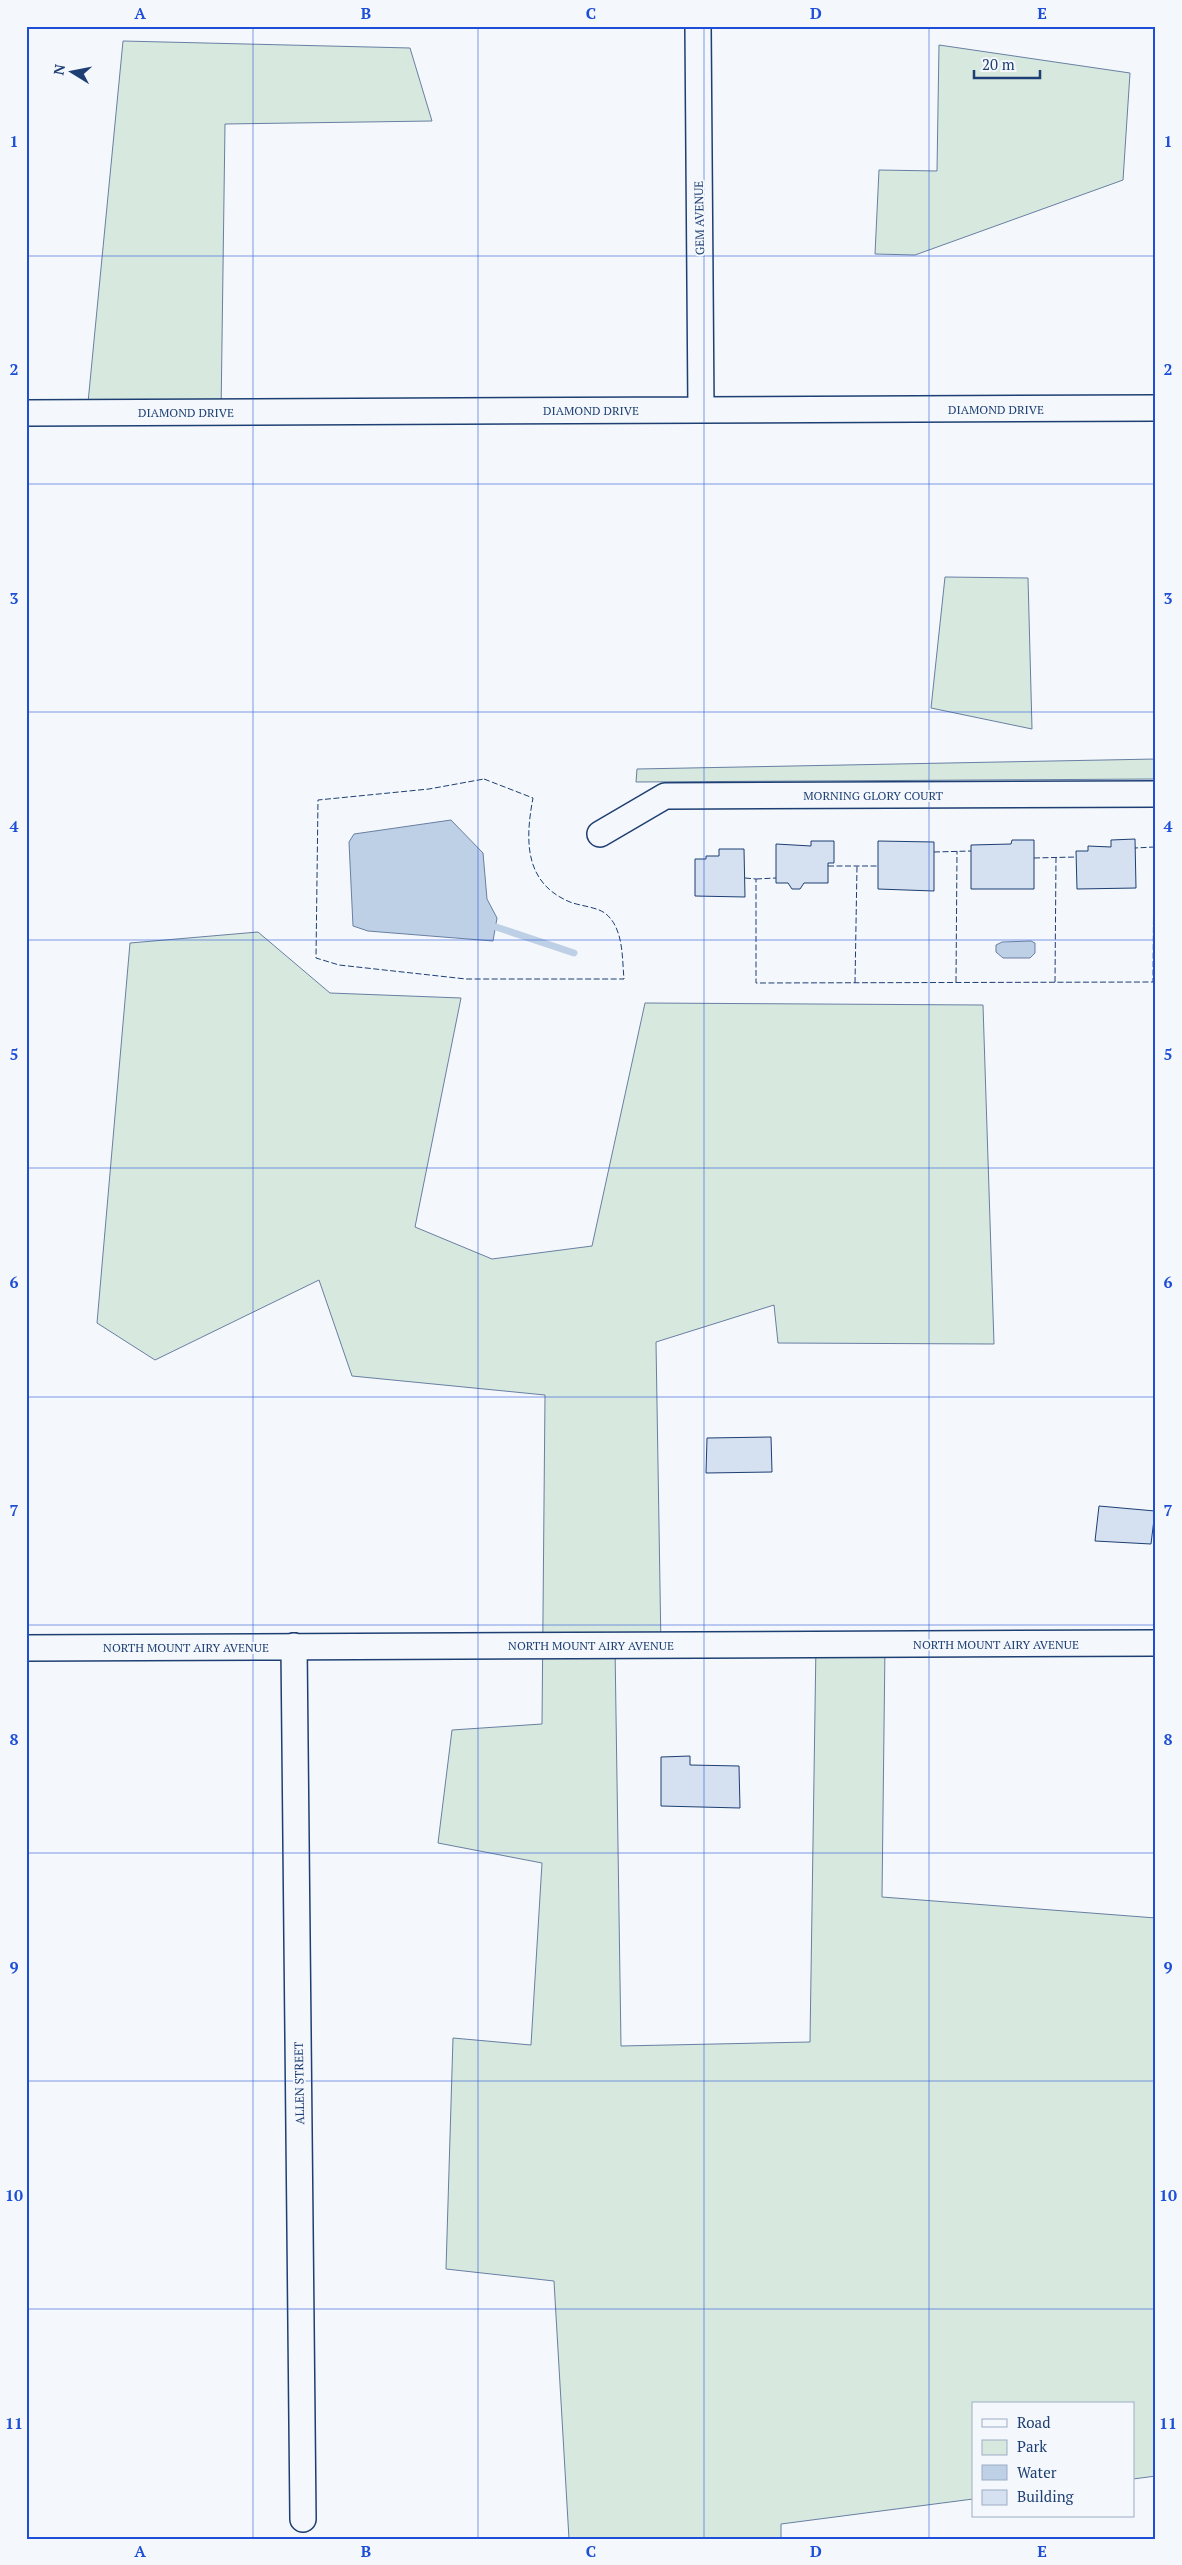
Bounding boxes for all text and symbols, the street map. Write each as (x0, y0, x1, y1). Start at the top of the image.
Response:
text: A (134, 2, 146, 24)
text: B (361, 2, 371, 24)
text: C (586, 2, 596, 24)
text: D (810, 2, 822, 24)
text: E (1037, 2, 1047, 24)
north arrow (48, 48, 98, 98)
scale bar (974, 48, 1041, 80)
text: 20 m (982, 54, 1015, 74)
text: N (48, 62, 69, 77)
text: 1 (9, 130, 19, 152)
text: 1 (1163, 130, 1173, 152)
street label: GEM AVENUE (691, 181, 707, 255)
text: 2 (9, 358, 19, 380)
text: 2 (1163, 358, 1173, 380)
street label: DIAMOND DRIVE (948, 402, 1044, 417)
street label: DIAMOND DRIVE (543, 403, 639, 418)
street label: DIAMOND DRIVE (138, 405, 234, 420)
text: 3 (9, 587, 19, 609)
text: 3 (1163, 587, 1173, 609)
street label: MORNING GLORY COURT (803, 788, 943, 803)
text: 4 (9, 815, 19, 837)
text: 4 (1163, 815, 1173, 837)
text: 5 (9, 1043, 19, 1065)
text: 5 (1163, 1043, 1173, 1065)
text: 6 (9, 1271, 19, 1293)
text: 6 (1163, 1271, 1173, 1293)
text: 7 (9, 1499, 19, 1521)
text: 7 (1163, 1499, 1173, 1521)
street label: NORTH MOUNT AIRY AVENUE (913, 1637, 1079, 1652)
street label: NORTH MOUNT AIRY AVENUE (508, 1638, 674, 1653)
street label: NORTH MOUNT AIRY AVENUE (103, 1640, 269, 1655)
text: 8 (9, 1728, 19, 1750)
text: 8 (1163, 1728, 1173, 1750)
text: 9 (9, 1956, 19, 1978)
text: 9 (1163, 1956, 1173, 1978)
street label: ALLEN STREET (291, 2041, 307, 2125)
text: 10 (5, 2184, 23, 2206)
text: 10 (1159, 2184, 1177, 2206)
legend (972, 2402, 1134, 2518)
text: 11 (5, 2412, 23, 2434)
text: Road (1017, 2412, 1050, 2432)
text: 11 (1159, 2412, 1177, 2434)
text: Park (1017, 2436, 1047, 2456)
text: Water (1017, 2462, 1057, 2482)
text: Building (1017, 2486, 1075, 2506)
text: A (134, 2540, 146, 2562)
text: B (361, 2540, 371, 2562)
text: C (586, 2540, 596, 2562)
text: D (810, 2540, 822, 2562)
text: E (1037, 2540, 1047, 2562)

